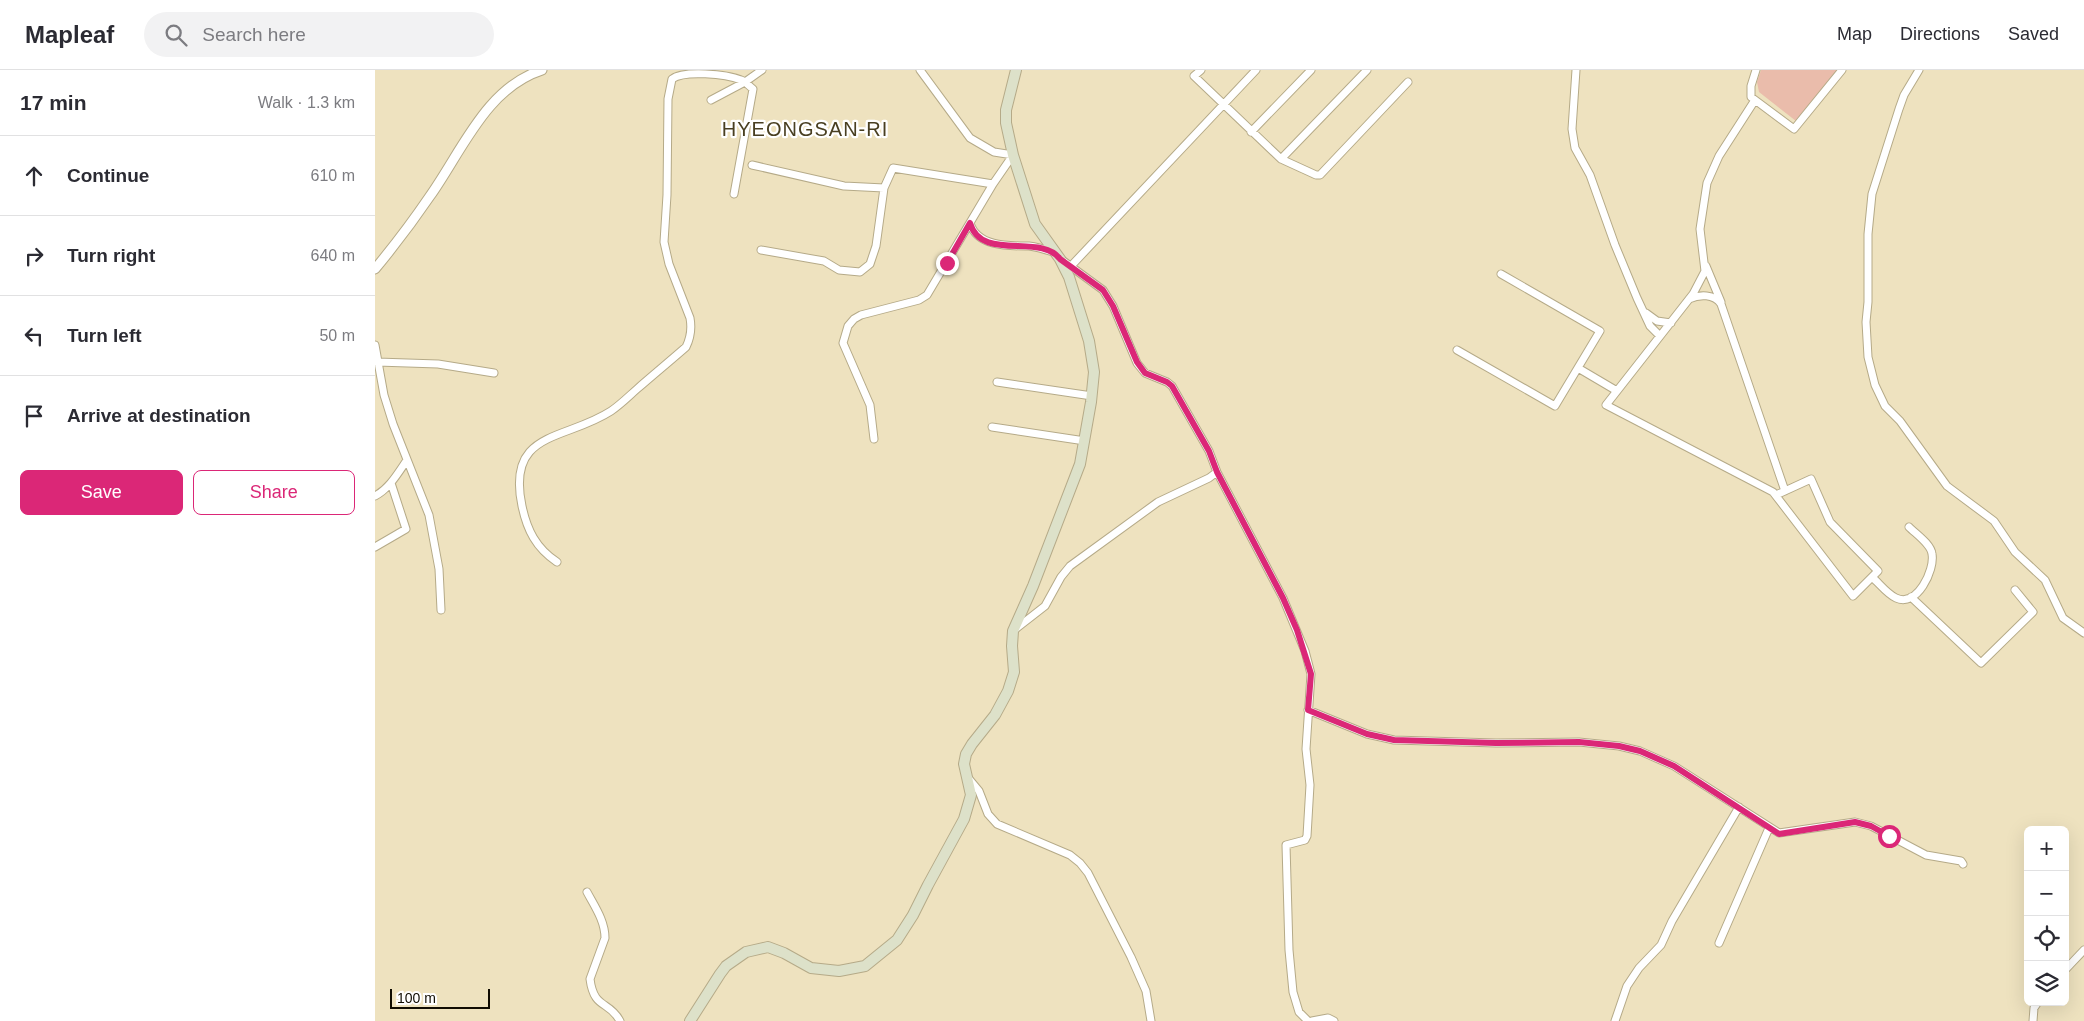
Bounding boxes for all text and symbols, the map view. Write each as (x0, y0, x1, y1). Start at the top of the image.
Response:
search box (144, 12, 494, 57)
text: Mapleaf (25, 21, 114, 48)
icon: search (162, 21, 190, 49)
text: Search here (202, 24, 306, 45)
text: Map (1837, 24, 1872, 44)
text: Directions (1900, 24, 1980, 44)
text: Saved (2008, 24, 2059, 44)
text: 17 min (20, 91, 87, 114)
text: Walk · 1.3 km (258, 94, 355, 111)
district label: HYEONGSAN-RI (722, 118, 888, 140)
icon: ahead (20, 162, 48, 190)
text: Continue (67, 165, 149, 186)
text: 610 m (311, 167, 355, 184)
icon: right (20, 242, 48, 270)
text: Turn right (67, 245, 155, 266)
text: 640 m (311, 247, 355, 264)
route end (936, 252, 959, 275)
icon: left (20, 322, 48, 350)
text: Turn left (67, 325, 142, 346)
text: 50 m (319, 327, 355, 344)
icon: arrive (20, 402, 48, 430)
text: Arrive at destination (67, 405, 251, 426)
button: Save (20, 470, 183, 515)
button: Share (193, 470, 355, 515)
route start (1878, 825, 1901, 848)
map controls (2024, 826, 2069, 1006)
button: + (2024, 826, 2069, 871)
button: − (2024, 871, 2069, 916)
button: locate (2024, 916, 2069, 961)
button: layers (2024, 961, 2069, 1006)
scale bar (390, 986, 490, 1009)
text: 100 m (397, 990, 436, 1006)

